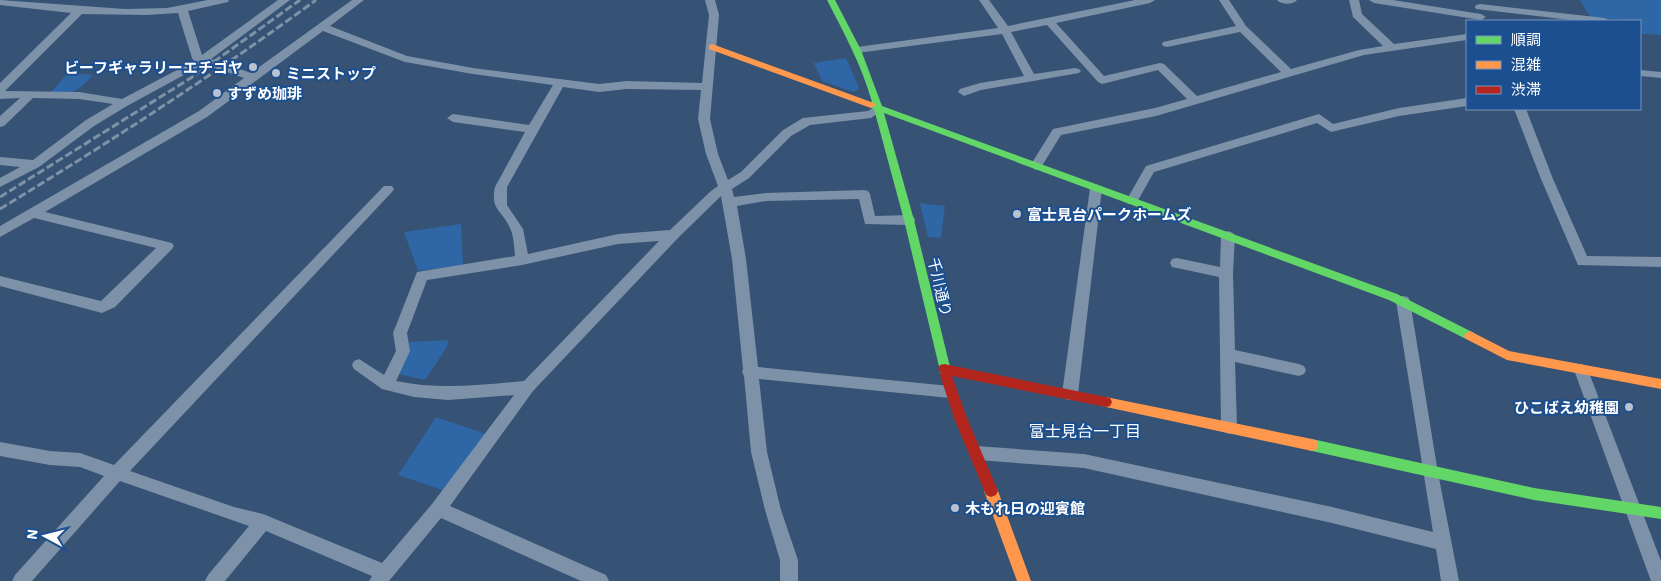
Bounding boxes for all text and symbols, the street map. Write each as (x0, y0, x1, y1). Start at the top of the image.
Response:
legend (1466, 20, 1641, 110)
text: 順調 (1511, 30, 1541, 49)
text: 混雑 (1511, 55, 1541, 74)
place label: ビーフギャラリーエチゴヤ (64, 58, 243, 77)
marker: ビーフギャラリーエチゴヤ (247, 61, 259, 73)
place label: ミニストップ (286, 64, 376, 83)
marker: ミニストップ (270, 67, 282, 79)
text: 渋滞 (1511, 80, 1541, 99)
place label: すずめ珈琲 (227, 84, 302, 103)
marker: すずめ珈琲 (211, 87, 223, 99)
place label: 富士見台パークホームズ (1027, 205, 1192, 224)
marker: 富士見台パークホームズ (1011, 208, 1023, 220)
street label: 千川通り (924, 256, 956, 318)
place label: ひこばえ幼稚園 (1514, 398, 1619, 417)
marker: ひこばえ幼稚園 (1623, 401, 1635, 413)
district label: 富士見台一丁目 (1029, 421, 1141, 441)
place label: 木もれ日の迎賓館 (965, 499, 1085, 518)
marker: 木もれ日の迎賓館 (949, 502, 961, 514)
north arrow (20, 511, 70, 561)
text: N (23, 528, 42, 541)

